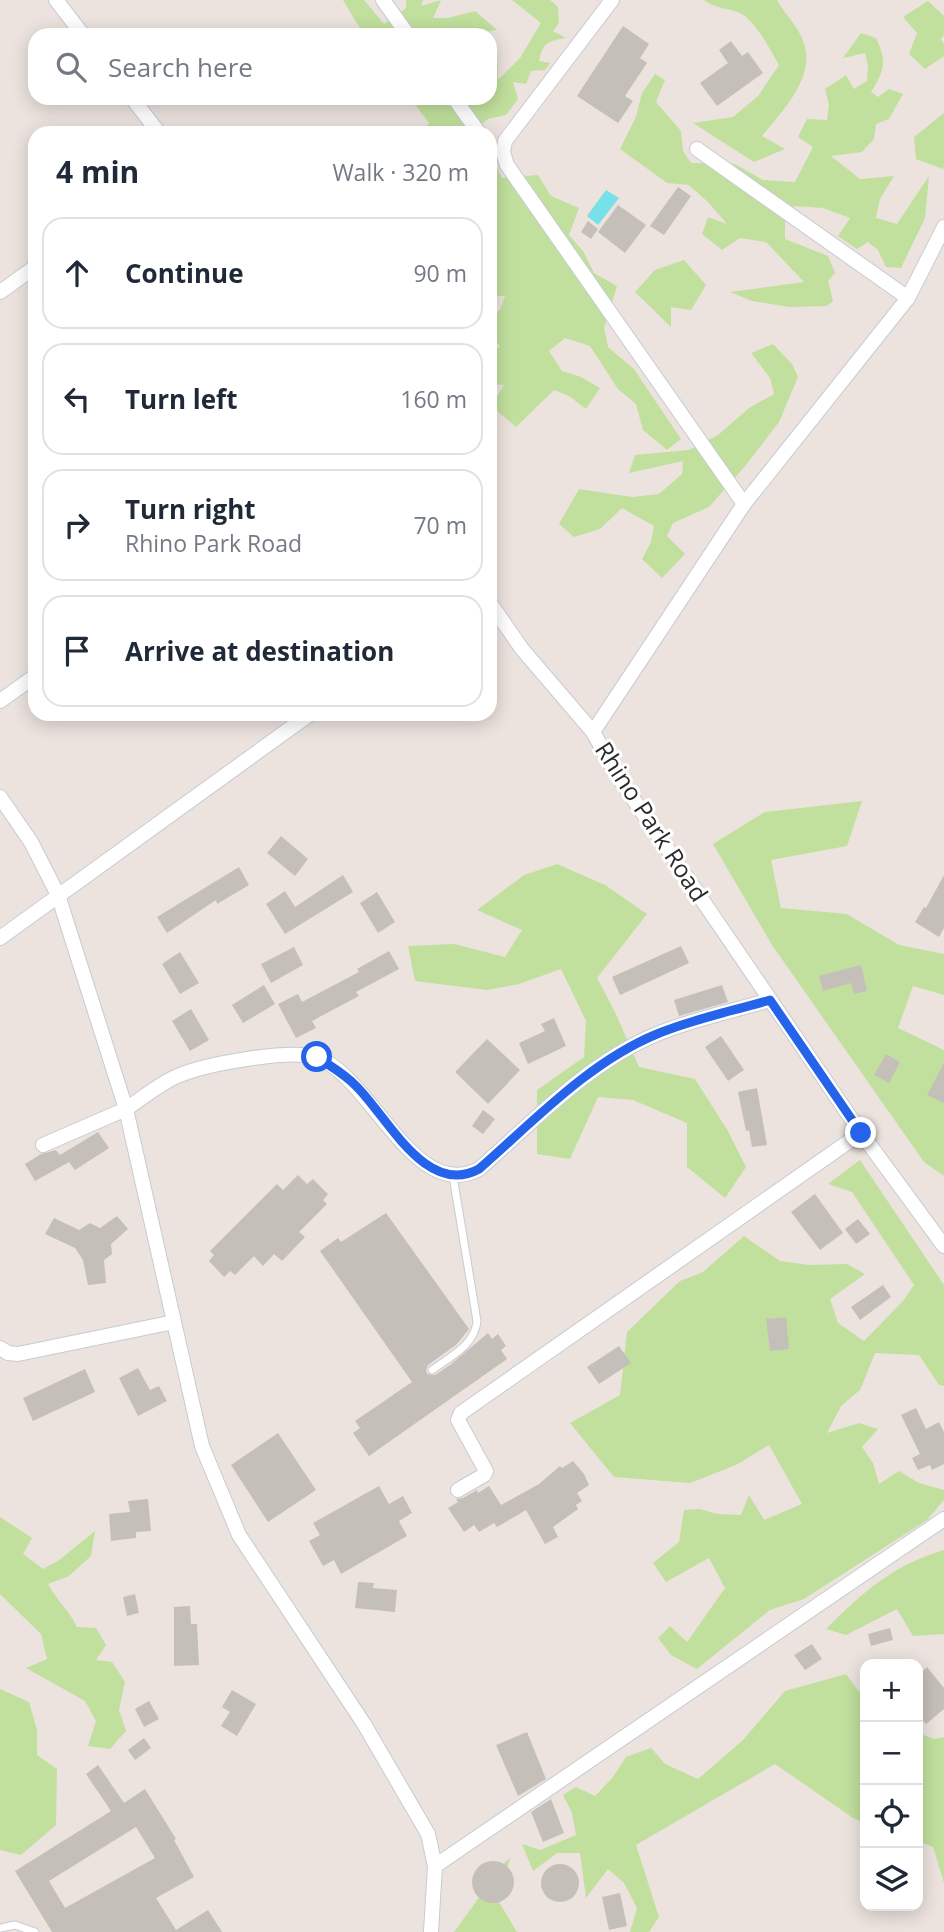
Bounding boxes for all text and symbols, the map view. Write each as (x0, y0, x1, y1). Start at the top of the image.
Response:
search box (28, 28, 497, 105)
icon: search (52, 48, 90, 86)
text: Search here (108, 49, 253, 85)
text: 4 min (56, 151, 139, 192)
text: Walk · 320 m (332, 156, 469, 188)
icon: ahead (58, 254, 96, 292)
text: Continue (125, 255, 244, 291)
text: 90 m (413, 257, 467, 289)
icon: left (58, 380, 96, 418)
text: Turn left (125, 381, 237, 417)
text: 160 m (400, 383, 467, 415)
text: Turn right (125, 491, 256, 527)
icon: right (58, 506, 96, 544)
text: 70 m (413, 509, 467, 541)
text: Rhino Park Road (125, 527, 302, 559)
icon: arrive (58, 632, 96, 670)
text: Arrive at destination (125, 633, 394, 669)
street label: Rhino Park Road (588, 735, 716, 908)
route start (301, 1041, 332, 1072)
route end (845, 1117, 876, 1148)
map controls (860, 1659, 923, 1911)
button: + (860, 1659, 923, 1722)
button: − (860, 1722, 923, 1785)
button: locate (860, 1785, 923, 1848)
button: layers (860, 1848, 923, 1911)

